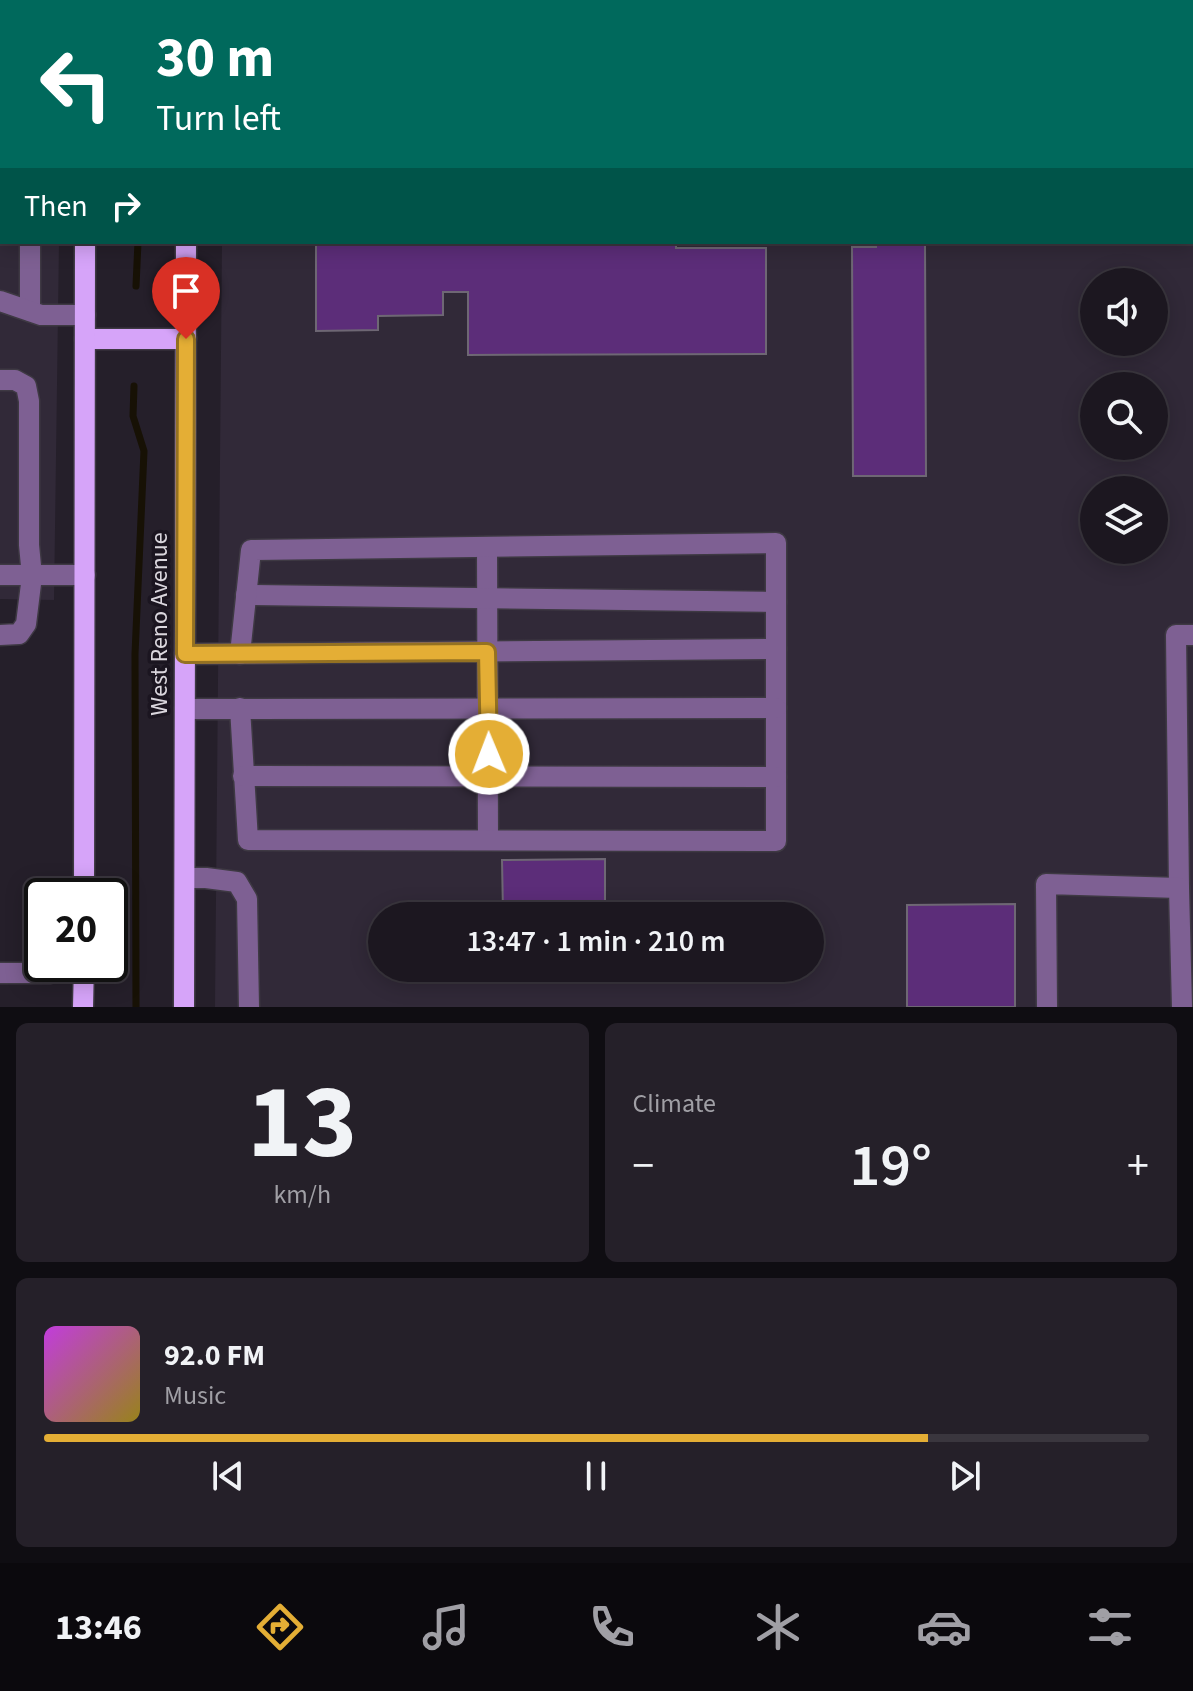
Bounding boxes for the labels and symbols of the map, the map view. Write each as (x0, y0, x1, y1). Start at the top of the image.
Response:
pin (152, 257, 220, 339)
street label: West Reno Avenue (142, 532, 177, 716)
position arrow (447, 712, 531, 796)
speed limit sign: 20 (24, 878, 128, 982)

